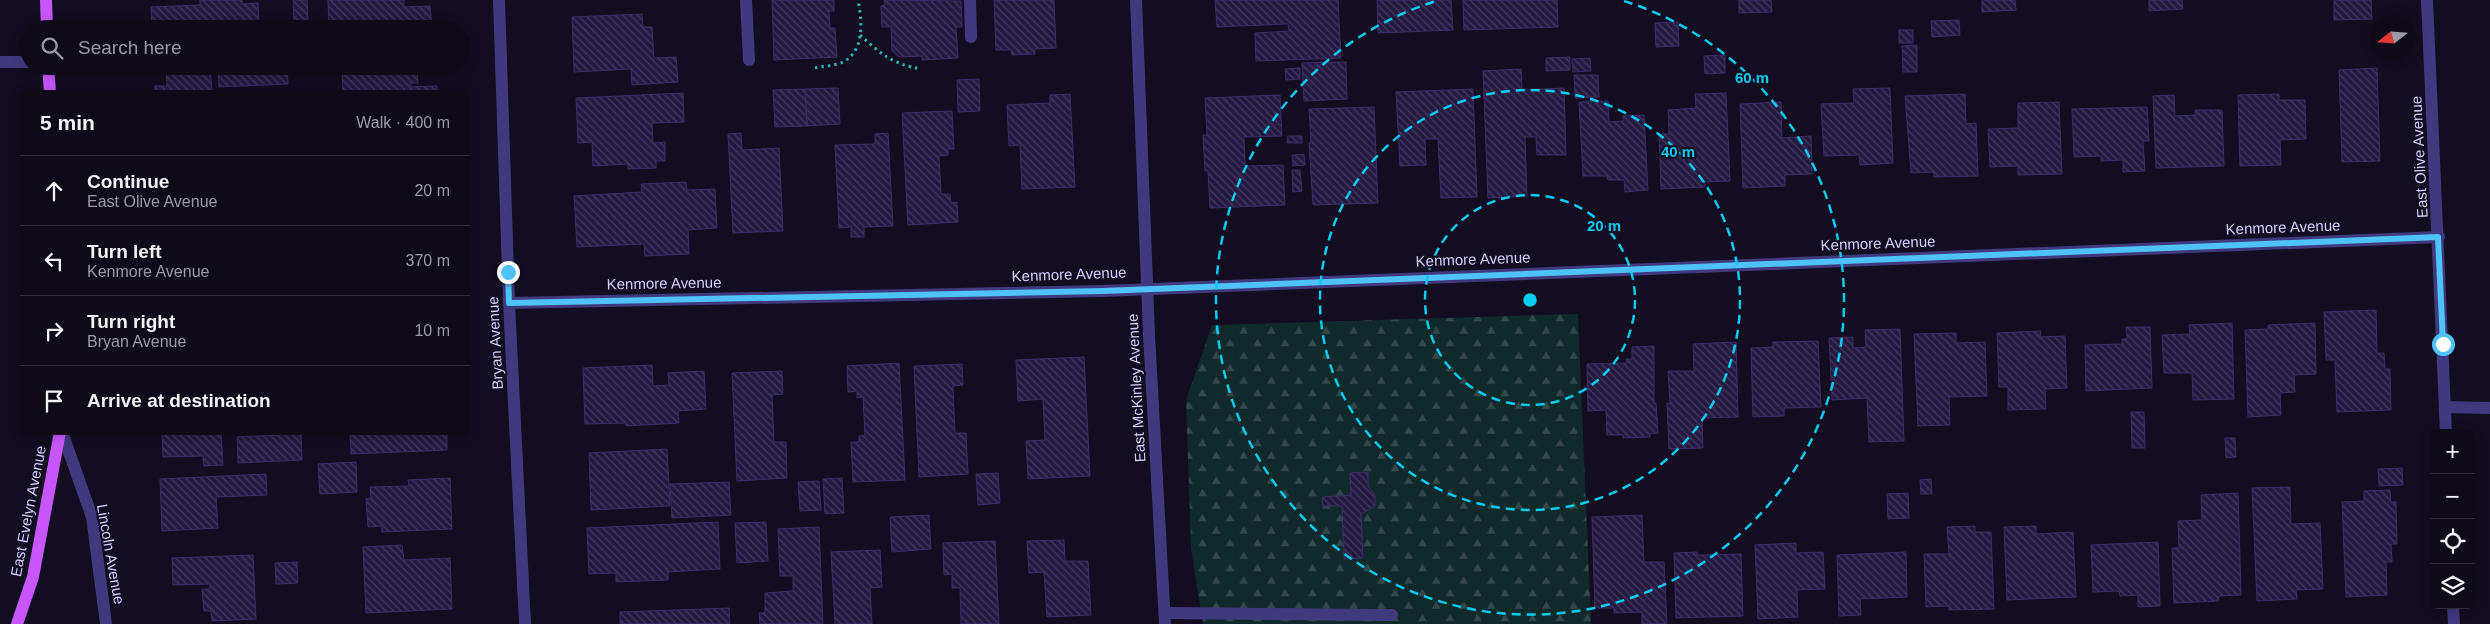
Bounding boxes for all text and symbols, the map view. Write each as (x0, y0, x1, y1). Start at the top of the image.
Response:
north arrow (2370, 15, 2415, 60)
search box (20, 20, 470, 75)
icon: search (38, 34, 66, 62)
text: Search here (78, 37, 182, 58)
text: 60 m (1735, 69, 1769, 86)
street label: East Olive Avenue (2407, 95, 2431, 219)
text: 5 min (40, 111, 95, 134)
text: Walk · 400 m (356, 114, 450, 131)
text: 40 m (1661, 143, 1695, 160)
text: Continue (87, 171, 169, 192)
icon: ahead (40, 177, 68, 205)
text: 20 m (414, 182, 450, 199)
text: East Olive Avenue (87, 193, 217, 210)
text: 20 m (1587, 217, 1621, 234)
street label: Kenmore Avenue (2225, 217, 2341, 237)
street label: Kenmore Avenue (1820, 233, 1936, 253)
text: Turn left (87, 241, 162, 262)
icon: left (40, 247, 68, 275)
street label: Kenmore Avenue (1415, 249, 1531, 269)
text: 370 m (406, 252, 450, 269)
route end (497, 261, 520, 284)
text: Kenmore Avenue (87, 263, 209, 280)
street label: Kenmore Avenue (1011, 264, 1127, 284)
street label: Kenmore Avenue (606, 273, 722, 293)
centre of rings (1521, 291, 1539, 309)
street label: Bryan Avenue (484, 296, 506, 390)
text: Turn right (87, 311, 175, 332)
street label: East McKinley Avenue (1124, 313, 1148, 463)
icon: right (40, 317, 68, 345)
text: 10 m (414, 322, 450, 339)
text: Bryan Avenue (87, 333, 186, 350)
route start (2432, 333, 2455, 356)
icon: arrive (40, 387, 68, 415)
text: Arrive at destination (87, 390, 271, 411)
map controls (2430, 429, 2475, 609)
button: + (2430, 429, 2475, 474)
street label: East Evelyn Avenue (7, 444, 49, 578)
button: − (2430, 474, 2475, 519)
street label: Lincoln Avenue (94, 503, 128, 605)
button: locate (2430, 519, 2475, 564)
button: layers (2430, 564, 2475, 609)

